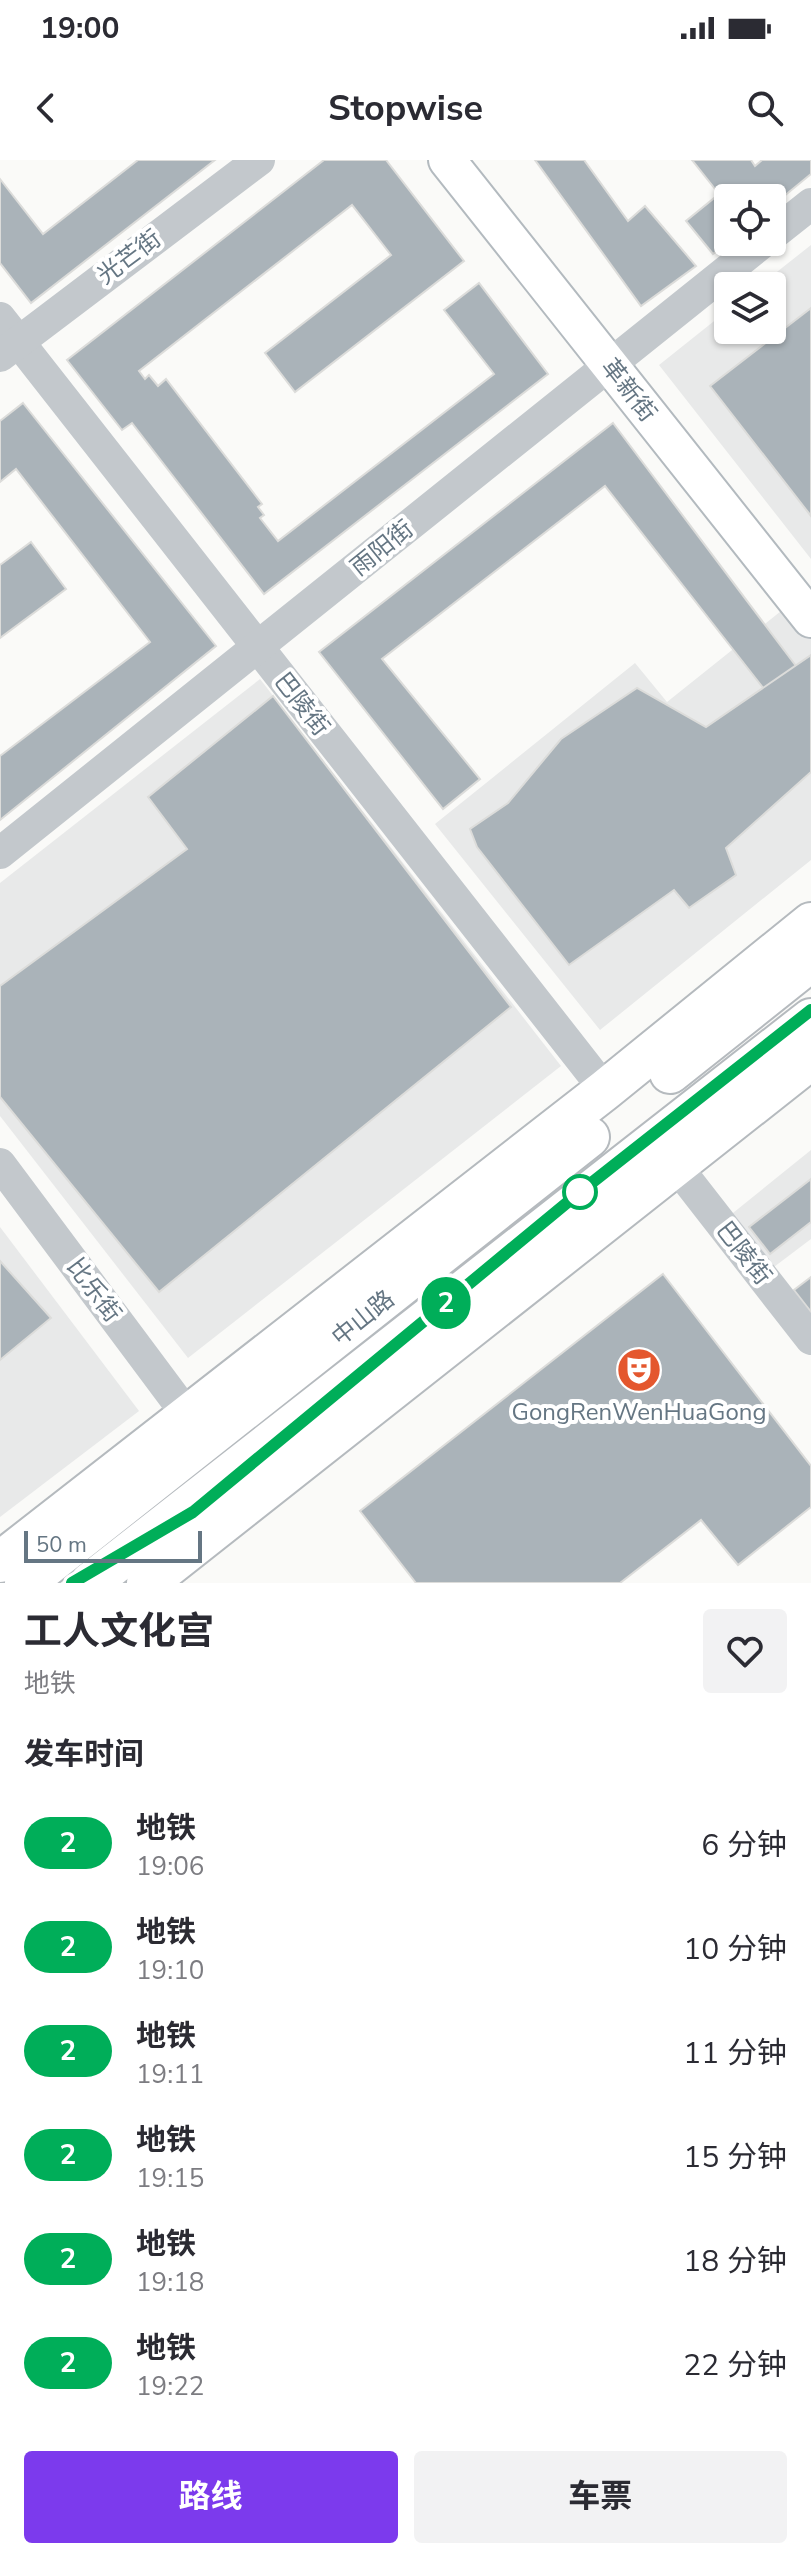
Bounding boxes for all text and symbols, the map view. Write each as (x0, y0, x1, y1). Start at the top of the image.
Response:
text: 19:00 (40, 8, 119, 49)
text: Stopwise (328, 84, 483, 133)
icon: back (24, 86, 68, 130)
icon: search (743, 86, 787, 130)
map controls (714, 184, 786, 344)
button: locate (714, 184, 786, 256)
street label: 光芒街 (91, 223, 167, 291)
button: layers (714, 272, 786, 344)
street label: 革新街 (594, 352, 664, 428)
street label: 雨阳街 (344, 513, 420, 583)
street label: 巴陵街 (267, 666, 337, 742)
unlabelled marker (563, 1175, 597, 1209)
street label: 巴陵街 (709, 1215, 779, 1291)
street label: 比乐街 (60, 1252, 128, 1328)
line badge: 2 (420, 1277, 472, 1329)
street label: 中山路 (325, 1283, 401, 1353)
text: 2 (438, 1284, 454, 1322)
theatre icon: GongRenWenHuaGong (615, 1346, 663, 1394)
place label: GongRenWenHuaGong (512, 1396, 766, 1428)
scale bar (24, 1527, 202, 1563)
text: 50 m (36, 1530, 87, 1560)
text: 工人文化宫 (24, 1606, 214, 1657)
button: heart (703, 1609, 787, 1693)
text: 地铁 (24, 1666, 76, 1701)
text: 发车时间 (24, 1734, 144, 1775)
text: 地铁 (136, 1808, 196, 1849)
text: 2 (60, 1824, 76, 1862)
text: 6 分钟 (701, 1825, 787, 1866)
text: 19:06 (136, 1849, 204, 1884)
text: 地铁 (136, 1912, 196, 1953)
text: 2 (60, 1928, 76, 1966)
text: 10 分钟 (683, 1929, 787, 1970)
text: 19:10 (136, 1953, 204, 1988)
text: 地铁 (136, 2016, 196, 2057)
text: 2 (60, 2032, 76, 2070)
text: 11 分钟 (683, 2033, 787, 2074)
text: 19:11 (136, 2057, 204, 2092)
text: 地铁 (136, 2120, 196, 2161)
text: 2 (60, 2136, 76, 2174)
text: 15 分钟 (683, 2137, 787, 2178)
text: 19:15 (136, 2161, 204, 2196)
text: 地铁 (136, 2224, 196, 2265)
text: 2 (60, 2240, 76, 2278)
text: 18 分钟 (683, 2241, 787, 2282)
text: 19:18 (136, 2265, 204, 2300)
text: 地铁 (136, 2328, 196, 2369)
text: 2 (60, 2344, 76, 2382)
text: 22 分钟 (683, 2345, 787, 2386)
text: 19:22 (136, 2369, 204, 2404)
button: 路线 (24, 2451, 398, 2543)
button: 车票 (414, 2451, 787, 2543)

